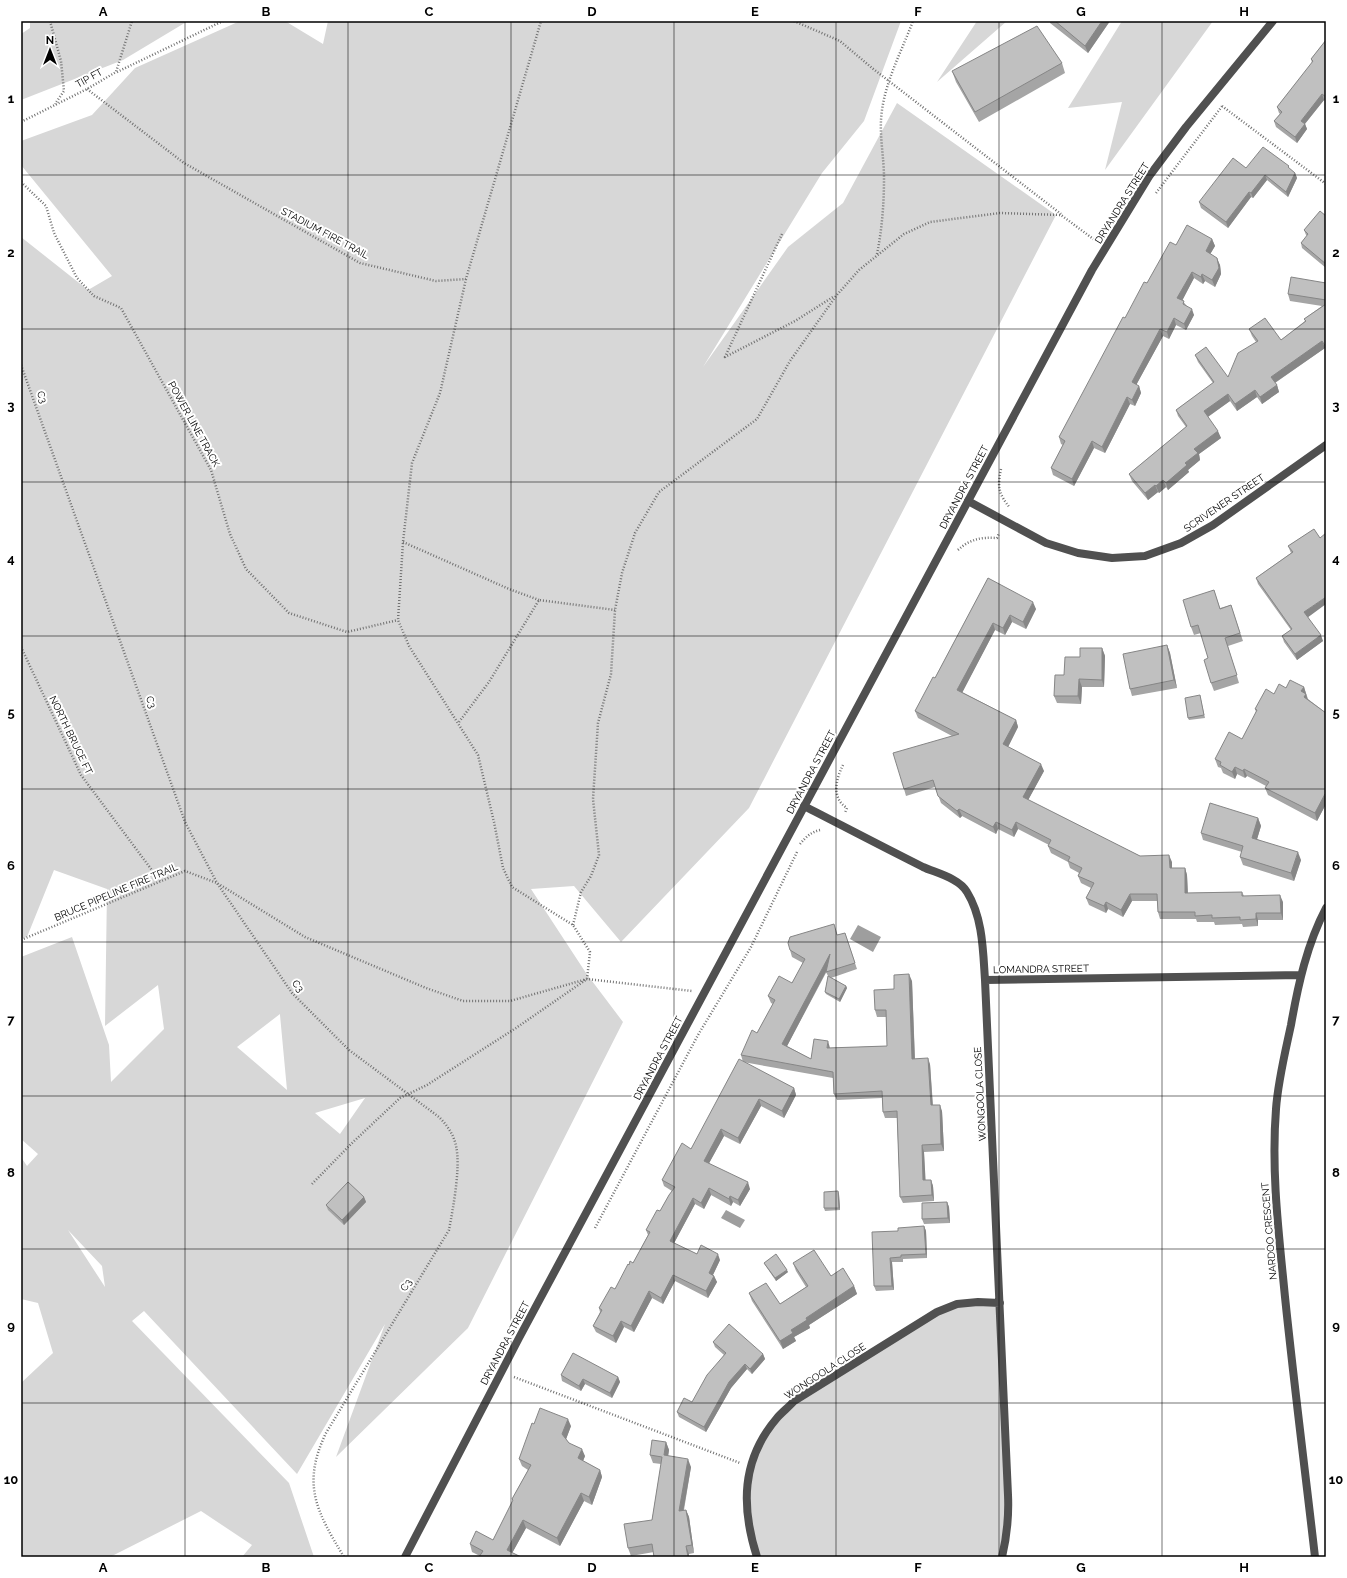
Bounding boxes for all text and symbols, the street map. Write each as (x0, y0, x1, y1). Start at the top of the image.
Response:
text: A (99, 4, 108, 19)
text: B (262, 4, 271, 19)
text: C (425, 4, 434, 19)
text: D (587, 4, 597, 19)
text: E (751, 4, 759, 19)
text: F (914, 4, 922, 19)
text: G (1076, 4, 1086, 19)
text: H (1239, 4, 1249, 19)
north arrow (30, 30, 70, 70)
text: N (46, 34, 54, 47)
street label: TIP FT (74, 66, 104, 90)
text: 1 (8, 91, 15, 106)
text: 1 (1333, 91, 1340, 106)
street label: DRYANDRA STREET (1093, 161, 1151, 245)
street label: STADIUM FIRE TRAIL (279, 205, 371, 261)
text: 2 (7, 245, 15, 260)
text: 2 (1332, 245, 1340, 260)
street label: POWER LINE TRACK (166, 379, 222, 469)
street label: C3 (35, 389, 49, 405)
text: 3 (7, 398, 15, 413)
text: 3 (1332, 398, 1340, 413)
street label: DRYANDRA STREET (937, 443, 991, 531)
street label: SCRIVENER STREET (1182, 472, 1266, 534)
text: 4 (7, 551, 15, 566)
text: 4 (1332, 551, 1340, 566)
street label: NORTH BRUCE FT (47, 694, 95, 776)
street label: C3 (144, 694, 158, 710)
text: 5 (7, 705, 15, 720)
text: 5 (1332, 705, 1340, 720)
street label: DRYANDRA STREET (784, 728, 838, 816)
text: 6 (7, 858, 15, 873)
text: 6 (1332, 858, 1340, 873)
street label: BRUCE PIPELINE FIRE TRAIL (53, 861, 179, 923)
street label: LOMANDRA STREET (993, 963, 1089, 975)
street label: C3 (290, 978, 306, 994)
text: 7 (7, 1012, 15, 1027)
text: 7 (1332, 1012, 1340, 1027)
street label: DRYANDRA STREET (631, 1014, 685, 1102)
street label: WONGOOLA CLOSE (972, 1047, 988, 1141)
text: 8 (7, 1165, 15, 1180)
text: 8 (1332, 1165, 1340, 1180)
street label: NARDOO CRESCENT (1259, 1182, 1279, 1280)
street label: C3 (398, 1277, 414, 1293)
street label: DRYANDRA STREET (478, 1299, 532, 1387)
text: 9 (7, 1318, 15, 1333)
text: 9 (1332, 1318, 1340, 1333)
street label: WONGOOLA CLOSE (782, 1341, 868, 1401)
text: 10 (4, 1472, 18, 1487)
text: 10 (1329, 1472, 1343, 1487)
text: A (99, 1560, 108, 1575)
text: B (262, 1560, 271, 1575)
text: C (425, 1560, 434, 1575)
text: D (587, 1560, 597, 1575)
text: E (751, 1560, 759, 1575)
text: F (914, 1560, 922, 1575)
text: G (1076, 1560, 1086, 1575)
text: H (1239, 1560, 1249, 1575)

